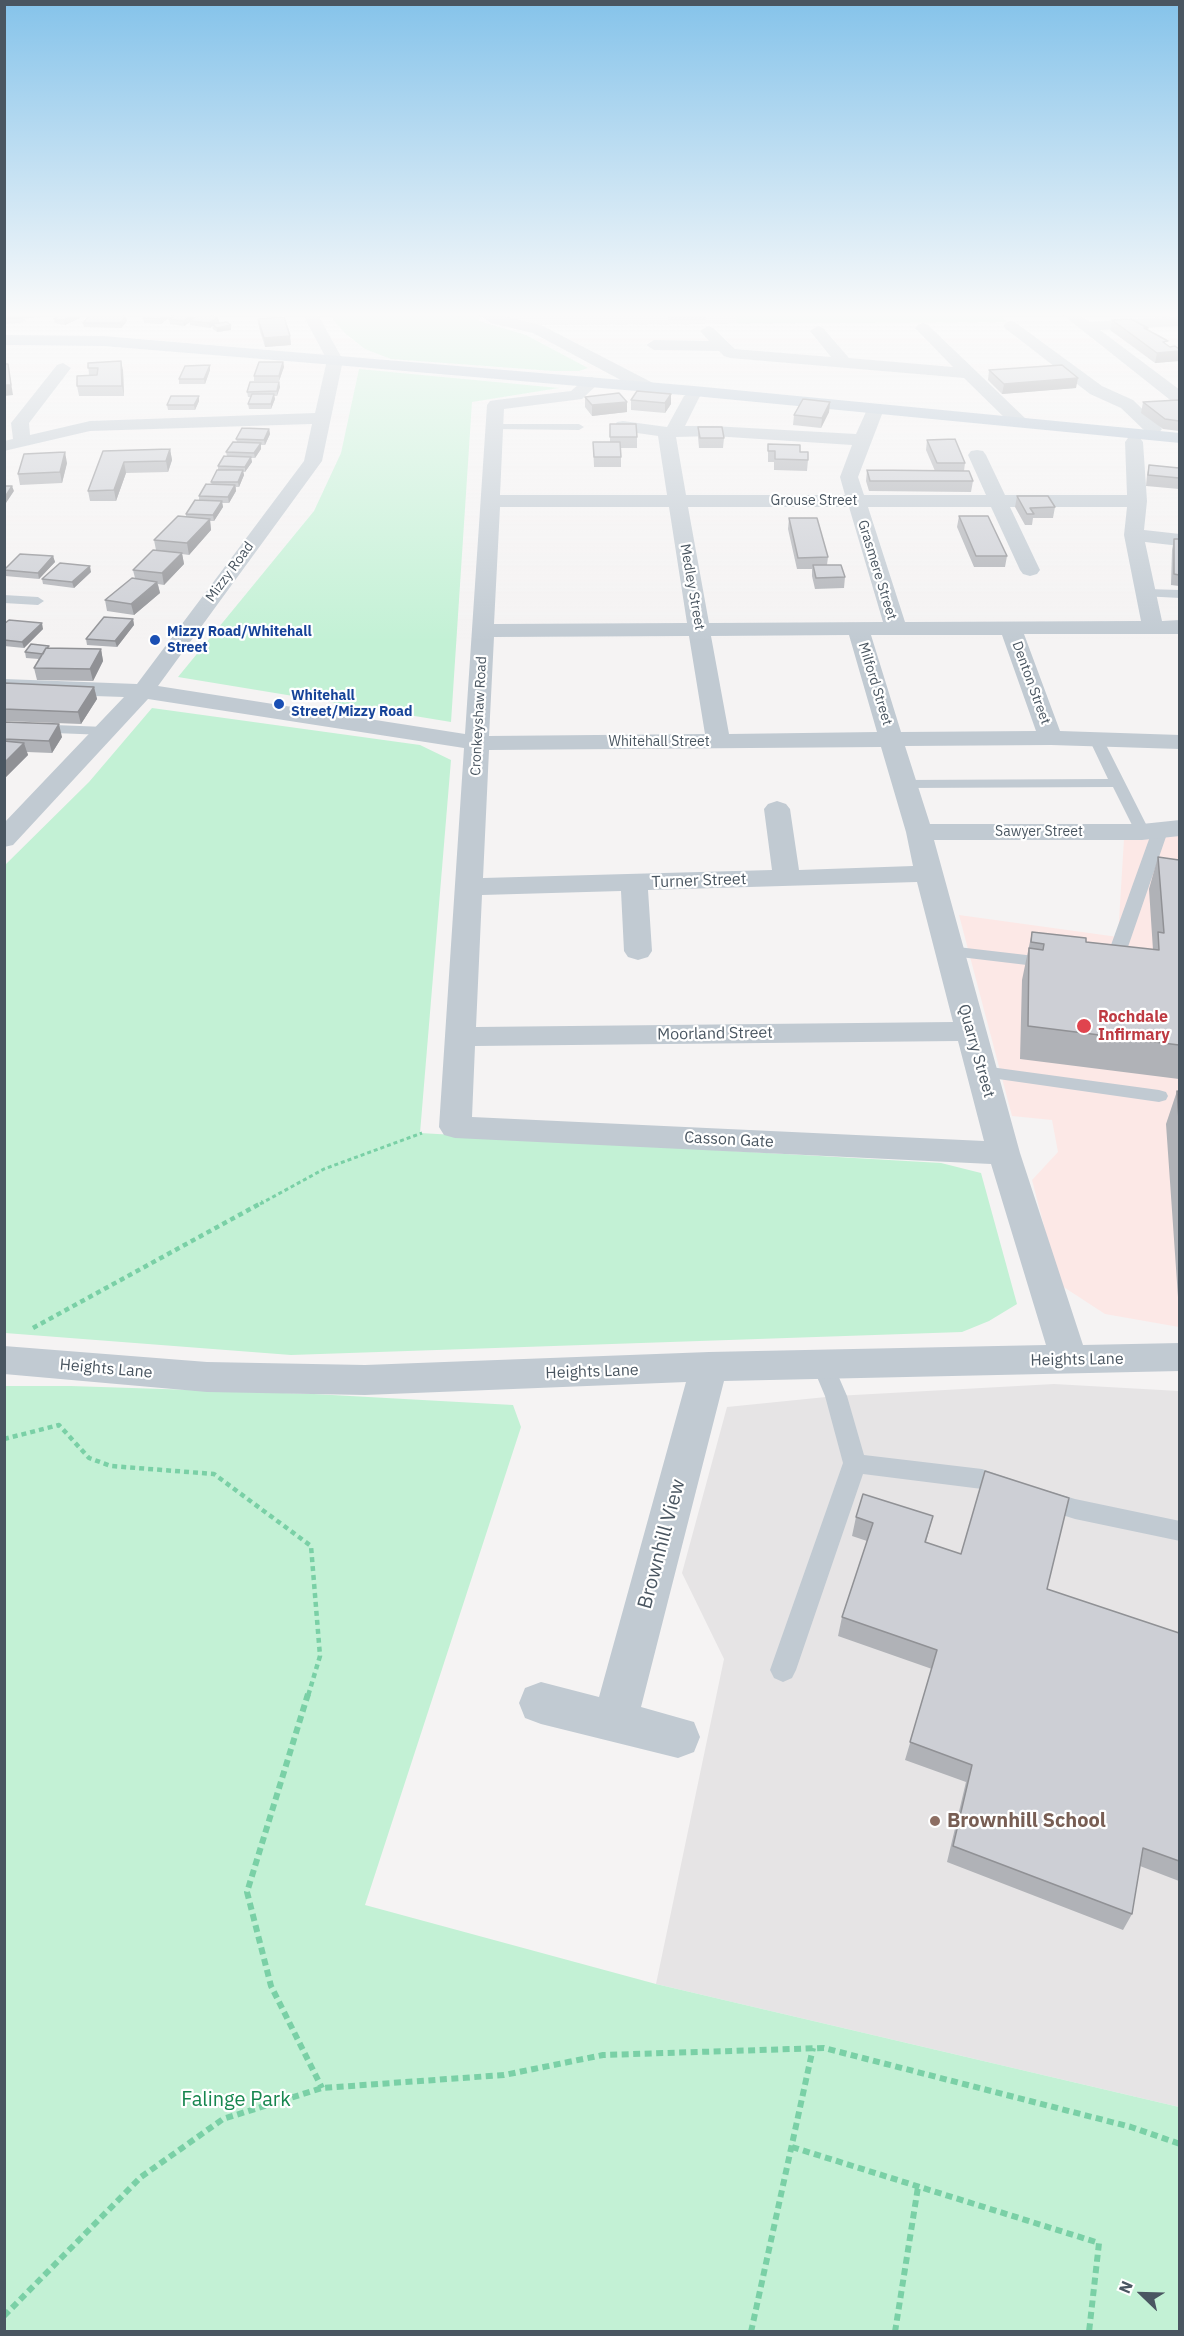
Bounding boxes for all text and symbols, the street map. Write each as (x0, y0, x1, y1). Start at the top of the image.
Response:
street label: Grouse Street (771, 493, 857, 509)
street label: Grasmere Street (854, 518, 900, 622)
street label: Mizzy Road (203, 539, 257, 605)
street label: Medley Street (676, 543, 708, 631)
place label: Mizzy Road/Whitehall Street (167, 624, 312, 656)
marker: Mizzy Road/Whitehall Street (148, 633, 162, 647)
street label: Denton Street (1008, 639, 1054, 727)
street label: Milford Street (854, 640, 896, 728)
street label: Cronkeyshaw Road (467, 656, 491, 776)
place label: Whitehall Street/Mizzy Road (291, 688, 413, 720)
marker: Whitehall Street/Mizzy Road (272, 697, 286, 711)
street label: Whitehall Street (608, 734, 710, 750)
street label: Sawyer Street (995, 824, 1083, 840)
street label: Turner Street (651, 870, 747, 892)
street label: Quarry Street (953, 1002, 999, 1100)
place label: Rochdale Infirmary (1098, 1007, 1170, 1045)
marker: Rochdale Infirmary (1075, 1017, 1093, 1035)
street label: Moorland Street (657, 1023, 773, 1045)
street label: Casson Gate (684, 1128, 774, 1152)
street label: Heights Lane (1030, 1350, 1124, 1370)
street label: Heights Lane (59, 1355, 153, 1383)
street label: Heights Lane (545, 1361, 639, 1383)
street label: Brownhill View (633, 1476, 691, 1612)
place label: Brownhill School (947, 1809, 1106, 1833)
marker: Brownhill School (928, 1814, 942, 1828)
park label: Falinge Park (181, 2088, 291, 2112)
north arrow (1112, 2264, 1172, 2324)
text: N (1114, 2278, 1137, 2296)

